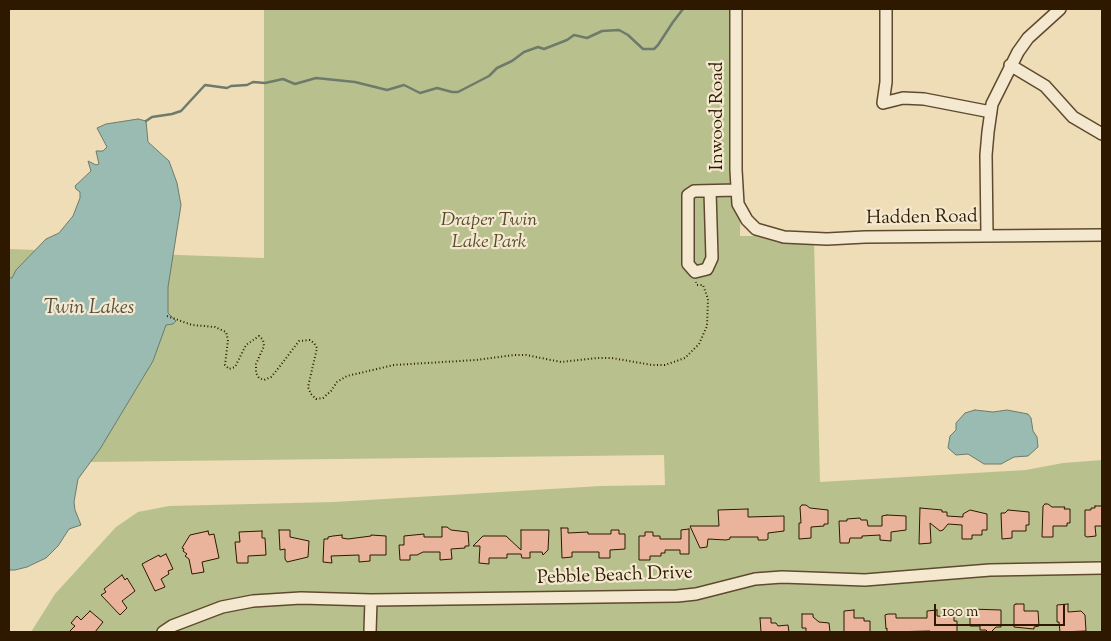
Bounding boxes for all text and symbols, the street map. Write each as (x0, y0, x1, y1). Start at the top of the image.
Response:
street label: Inwood Road (708, 62, 730, 170)
street label: Hadden Road (866, 207, 978, 231)
park label: Draper Twin Lake Park (441, 211, 537, 255)
water label: Twin Lakes (44, 298, 134, 322)
street label: Pebble Beach Drive (537, 563, 693, 591)
scale bar (936, 594, 1067, 626)
text: 100 m (942, 602, 978, 623)

